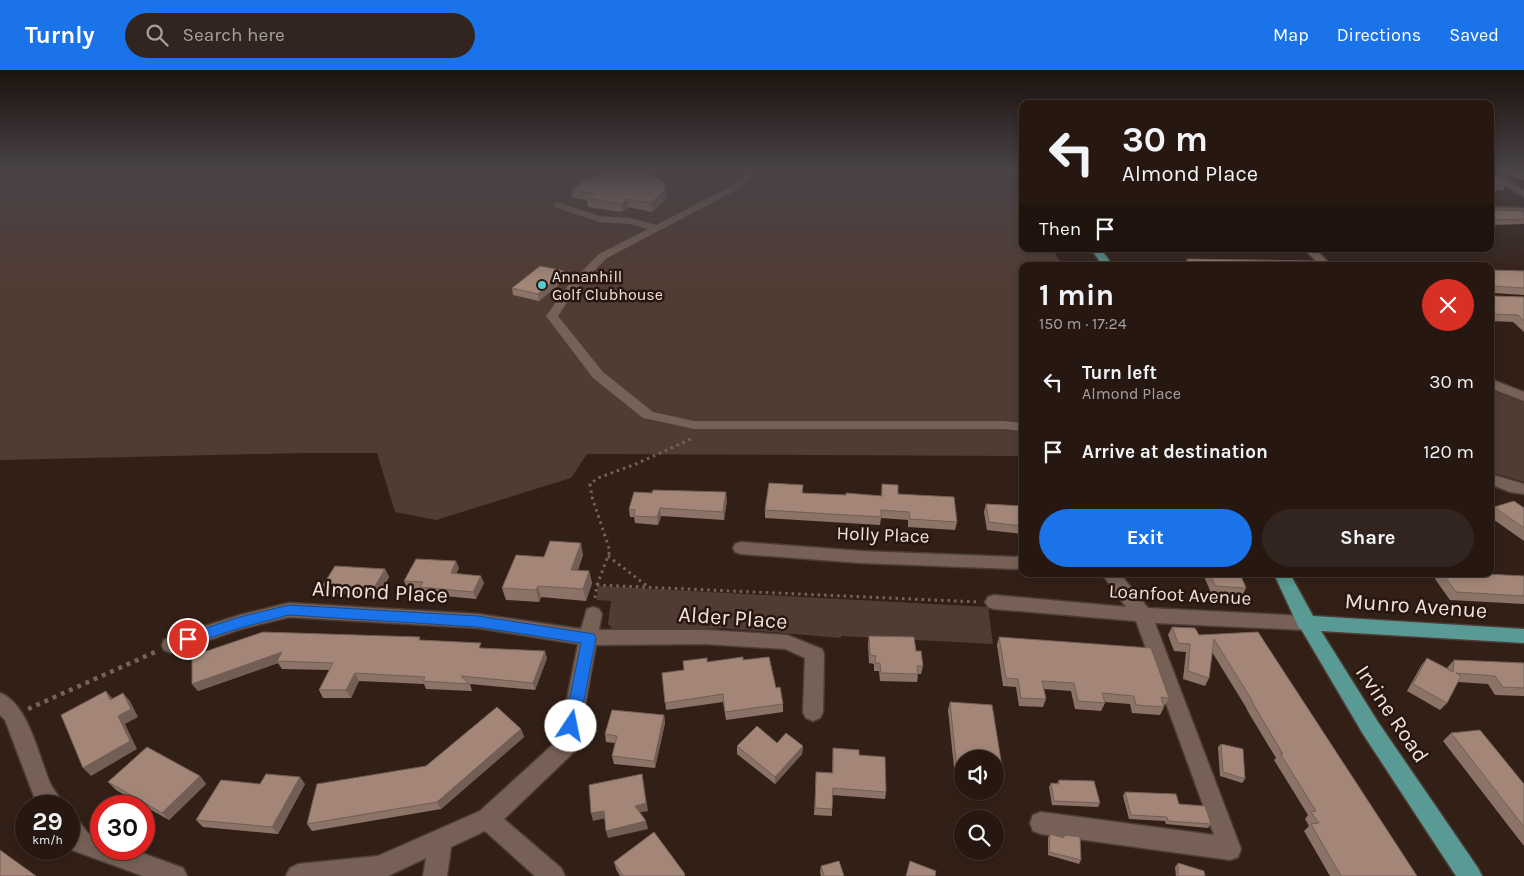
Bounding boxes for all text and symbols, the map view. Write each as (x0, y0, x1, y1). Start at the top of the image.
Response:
search box (125, 13, 475, 58)
text: Turnly (25, 21, 95, 49)
icon: search (143, 21, 171, 49)
text: Search here (183, 24, 285, 46)
text: Map (1273, 24, 1309, 46)
text: Directions (1337, 24, 1421, 46)
text: Saved (1449, 24, 1499, 46)
text: 30 m (1122, 119, 1208, 160)
icon: left (1039, 120, 1104, 185)
text: Almond Place (1122, 161, 1258, 187)
icon: arrive (1091, 215, 1119, 243)
text: Then (1039, 218, 1081, 240)
place label: Annanhill Golf Clubhouse (552, 267, 663, 304)
text: 1 min (1039, 277, 1114, 313)
marker: Annanhill Golf Clubhouse (536, 279, 548, 291)
button: close (1422, 279, 1474, 331)
text: 150 m · 17:24 (1039, 314, 1127, 333)
text: Turn left (1082, 362, 1157, 384)
icon: left (1039, 368, 1067, 396)
text: 30 m (1429, 371, 1474, 393)
text: Almond Place (1082, 384, 1181, 403)
icon: arrive (1039, 438, 1067, 466)
text: Arrive at destination (1082, 441, 1268, 463)
text: 120 m (1423, 441, 1474, 463)
button: Exit (1039, 509, 1252, 567)
button: Share (1262, 509, 1474, 567)
street label: Holly Place (836, 522, 930, 548)
street label: Almond Place (311, 575, 449, 609)
street label: Loanfoot Avenue (1108, 580, 1252, 610)
street label: Munro Avenue (1344, 588, 1488, 624)
street label: Alder Place (678, 601, 788, 635)
pin (167, 618, 209, 660)
icon: arrive (174, 625, 202, 653)
street label: Irvine Road (1350, 660, 1434, 768)
position arrow (544, 699, 596, 751)
map controls (954, 750, 1004, 860)
button: sound (954, 750, 1004, 800)
speed limit sign: 30 (90, 795, 155, 860)
text: 29 (32, 807, 63, 836)
button: search (954, 810, 1004, 860)
text: km/h (32, 833, 63, 847)

